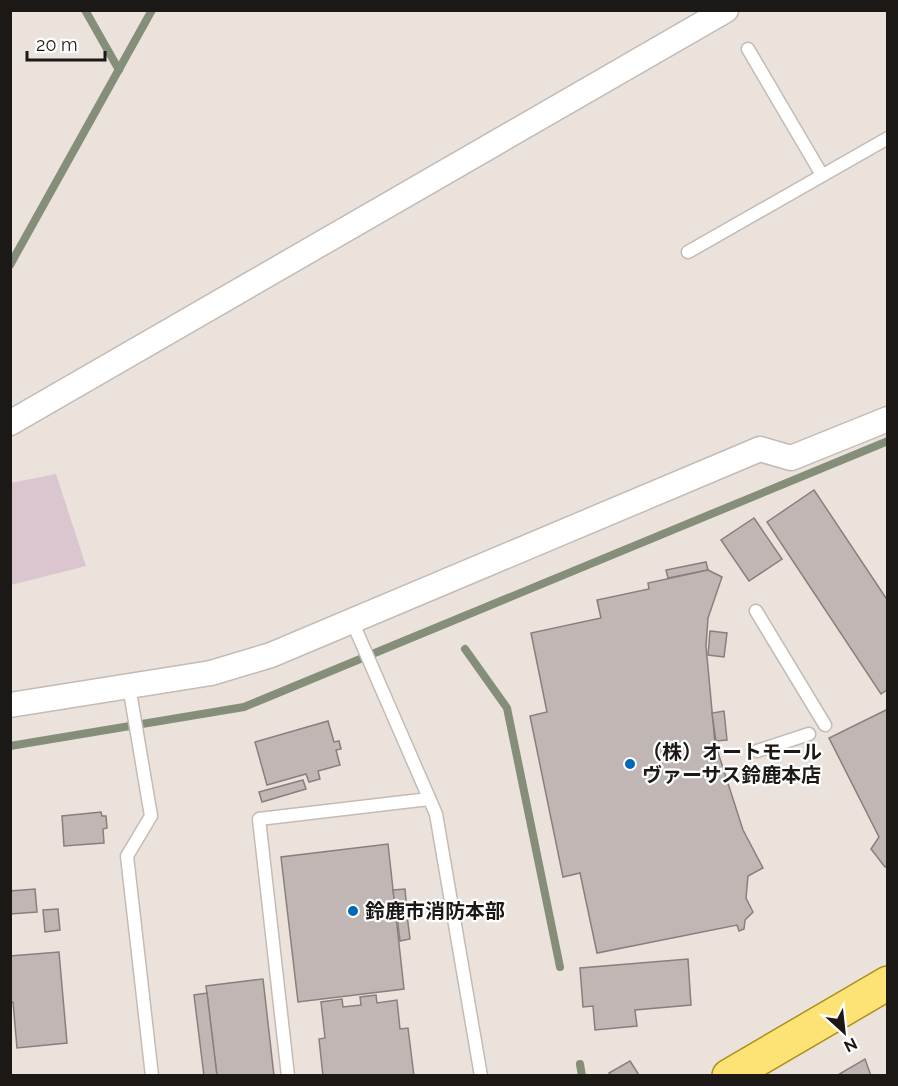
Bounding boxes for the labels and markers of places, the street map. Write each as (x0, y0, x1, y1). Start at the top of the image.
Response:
place label: （株）オートモール ヴァーサス鈴鹿本店 (642, 740, 822, 787)
marker: （株）オートモール ヴァーサス鈴鹿本店 (623, 757, 637, 771)
place label: 鈴鹿市消防本部 (365, 899, 505, 923)
marker: 鈴鹿市消防本部 (346, 904, 360, 918)

